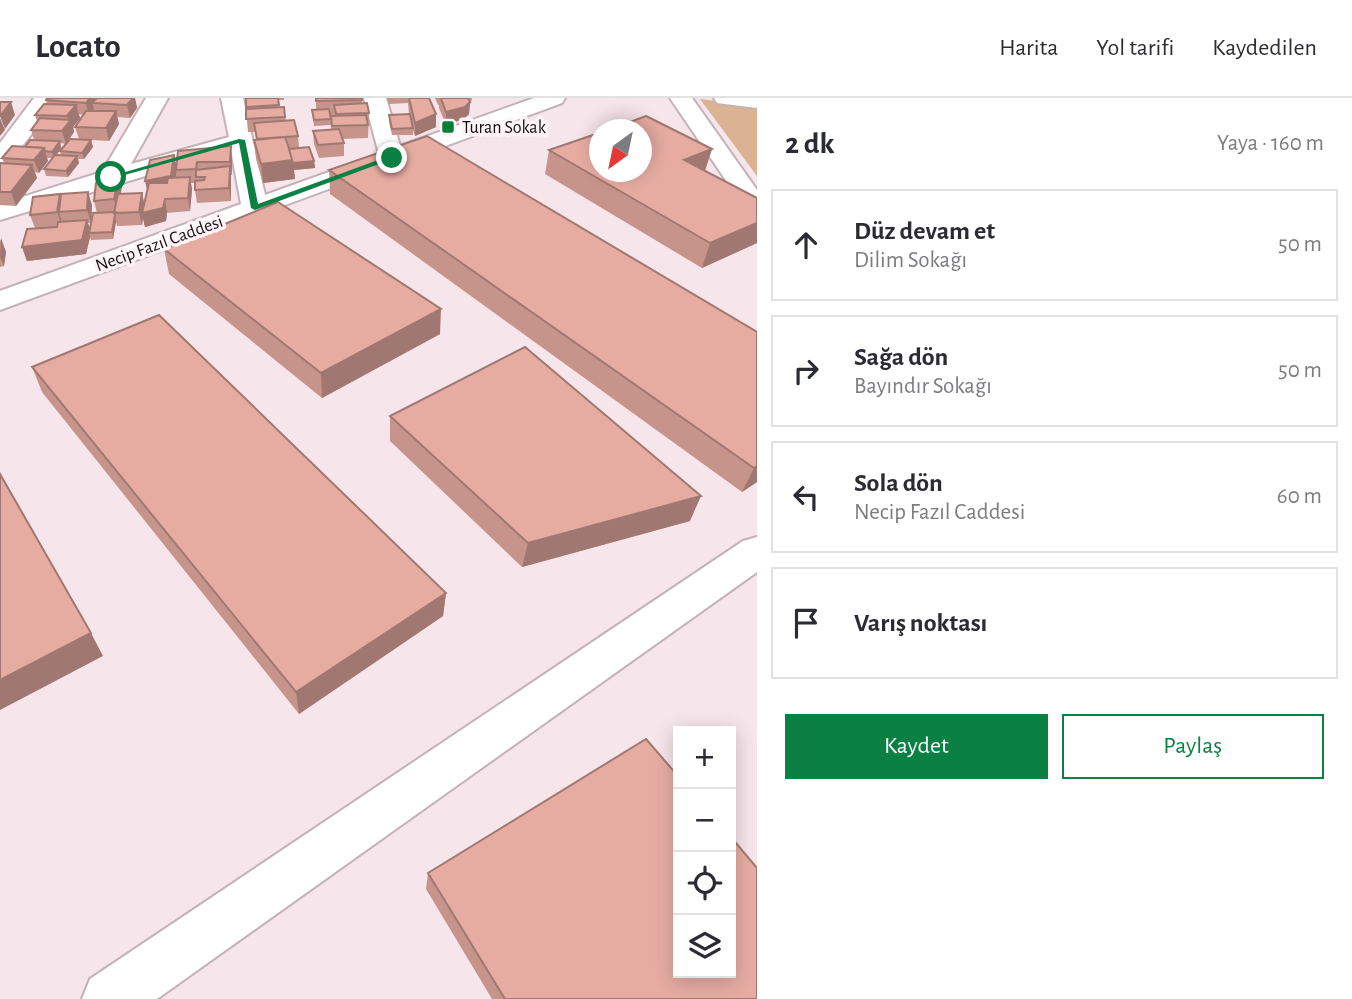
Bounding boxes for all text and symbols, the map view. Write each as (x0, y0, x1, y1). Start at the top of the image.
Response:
text: Locato (35, 31, 121, 64)
text: Harita (999, 36, 1058, 60)
text: Yol tarifi (1096, 36, 1174, 60)
text: Kaydedilen (1212, 36, 1317, 60)
marker: Turan Sokak (440, 119, 456, 135)
place label: Turan Sokak (462, 119, 547, 137)
north arrow (589, 119, 652, 182)
text: 2 dk (785, 129, 834, 159)
text: Yaya · 160 m (1217, 132, 1324, 155)
route end (376, 142, 407, 173)
route start (95, 161, 126, 192)
street label: Necip Fazıl Caddesi (93, 213, 225, 275)
text: Düz devam et (854, 218, 995, 244)
icon: ahead (787, 226, 825, 264)
text: 50 m (1278, 233, 1322, 256)
text: Dilim Sokağı (854, 249, 967, 272)
text: Sağa dön (854, 344, 948, 370)
icon: right (787, 352, 825, 390)
text: 50 m (1278, 359, 1322, 382)
text: Bayındır Sokağı (854, 375, 992, 398)
text: Sola dön (854, 470, 943, 496)
icon: left (787, 478, 825, 516)
text: 60 m (1277, 485, 1322, 508)
text: Necip Fazıl Caddesi (854, 501, 1025, 524)
icon: arrive (787, 604, 825, 642)
text: Varış noktası (854, 610, 987, 636)
button: Kaydet (785, 714, 1048, 779)
button: Paylaş (1062, 714, 1324, 779)
map controls (673, 726, 736, 978)
button: + (673, 726, 736, 789)
button: − (673, 789, 736, 852)
button: locate (673, 852, 736, 915)
button: layers (673, 915, 736, 978)

